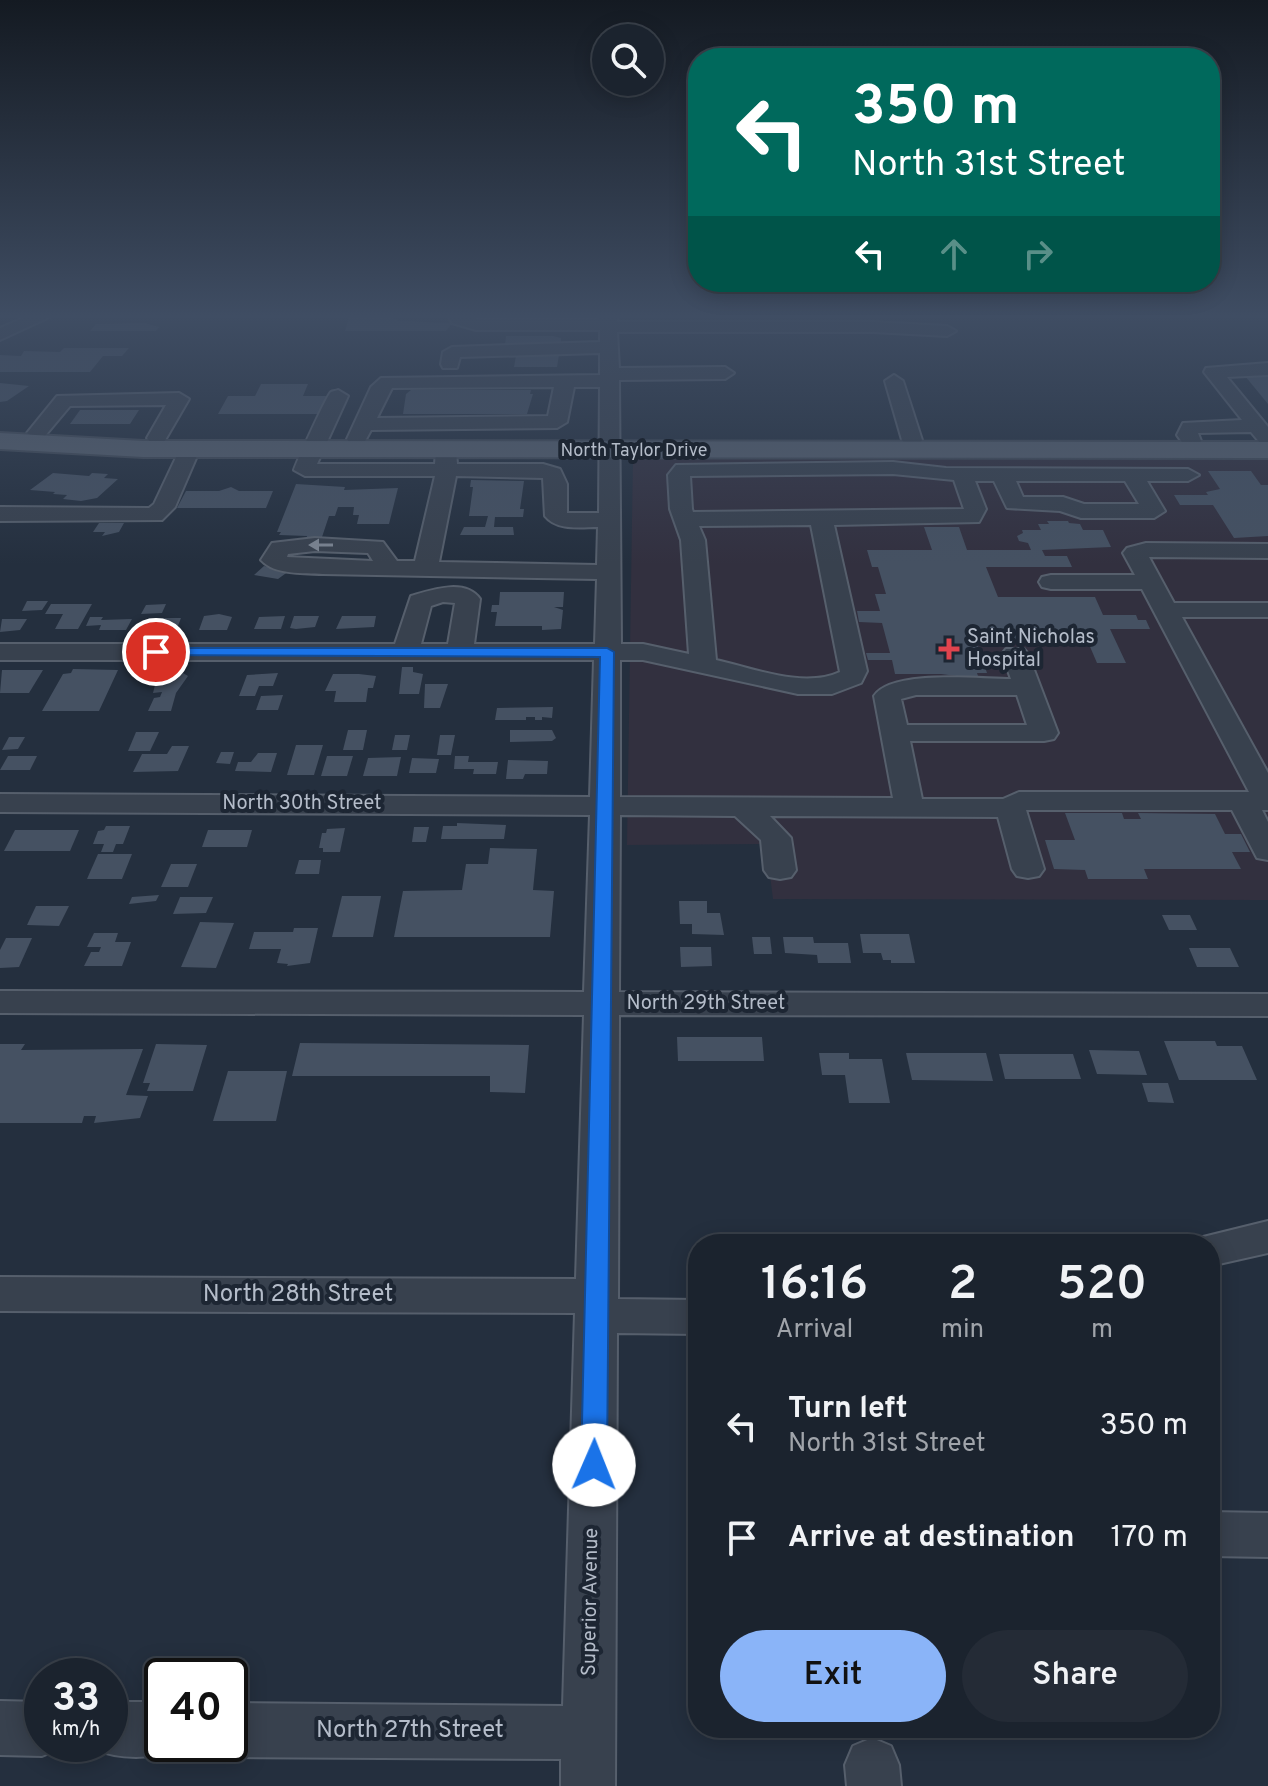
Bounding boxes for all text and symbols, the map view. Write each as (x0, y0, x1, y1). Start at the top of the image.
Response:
map controls (592, 24, 664, 96)
button: search (592, 24, 664, 96)
text: 350 m (852, 74, 1020, 144)
icon: left (720, 80, 824, 184)
text: North 31st Street (852, 143, 1126, 189)
icon: left (848, 232, 892, 276)
icon: ahead (932, 232, 976, 276)
icon: right (1016, 232, 1060, 276)
street label: North Taylor Drive (561, 440, 707, 463)
one-way arrow (308, 539, 333, 551)
pin (122, 618, 190, 686)
place label: Saint Nicholas Hospital (967, 625, 1095, 674)
icon: arrive (134, 630, 178, 674)
marker: Saint Nicholas Hospital (938, 638, 960, 660)
street label: North 30th Street (222, 791, 382, 817)
street label: North 29th Street (627, 991, 785, 1017)
text: 16:16 (761, 1256, 868, 1316)
text: 2 (948, 1256, 977, 1316)
text: 520 (1057, 1256, 1147, 1316)
street label: North 28th Street (203, 1280, 393, 1310)
text: Arrival (776, 1314, 853, 1347)
text: min (941, 1314, 984, 1347)
text: m (1091, 1314, 1113, 1347)
text: Turn left (788, 1391, 908, 1428)
icon: left (720, 1404, 764, 1448)
text: 350 m (1100, 1408, 1188, 1445)
position arrow (552, 1423, 636, 1507)
text: North 31st Street (788, 1428, 986, 1461)
icon: arrive (720, 1516, 764, 1560)
text: Arrive at destination (788, 1520, 1074, 1557)
text: 170 m (1110, 1520, 1188, 1557)
street label: Superior Avenue (577, 1528, 605, 1676)
button: Exit (720, 1630, 946, 1722)
button: Share (962, 1630, 1188, 1722)
speed limit sign: 40 (144, 1658, 248, 1762)
text: 33 (52, 1675, 100, 1725)
street label: North 27th Street (316, 1716, 504, 1746)
text: km/h (52, 1717, 100, 1743)

